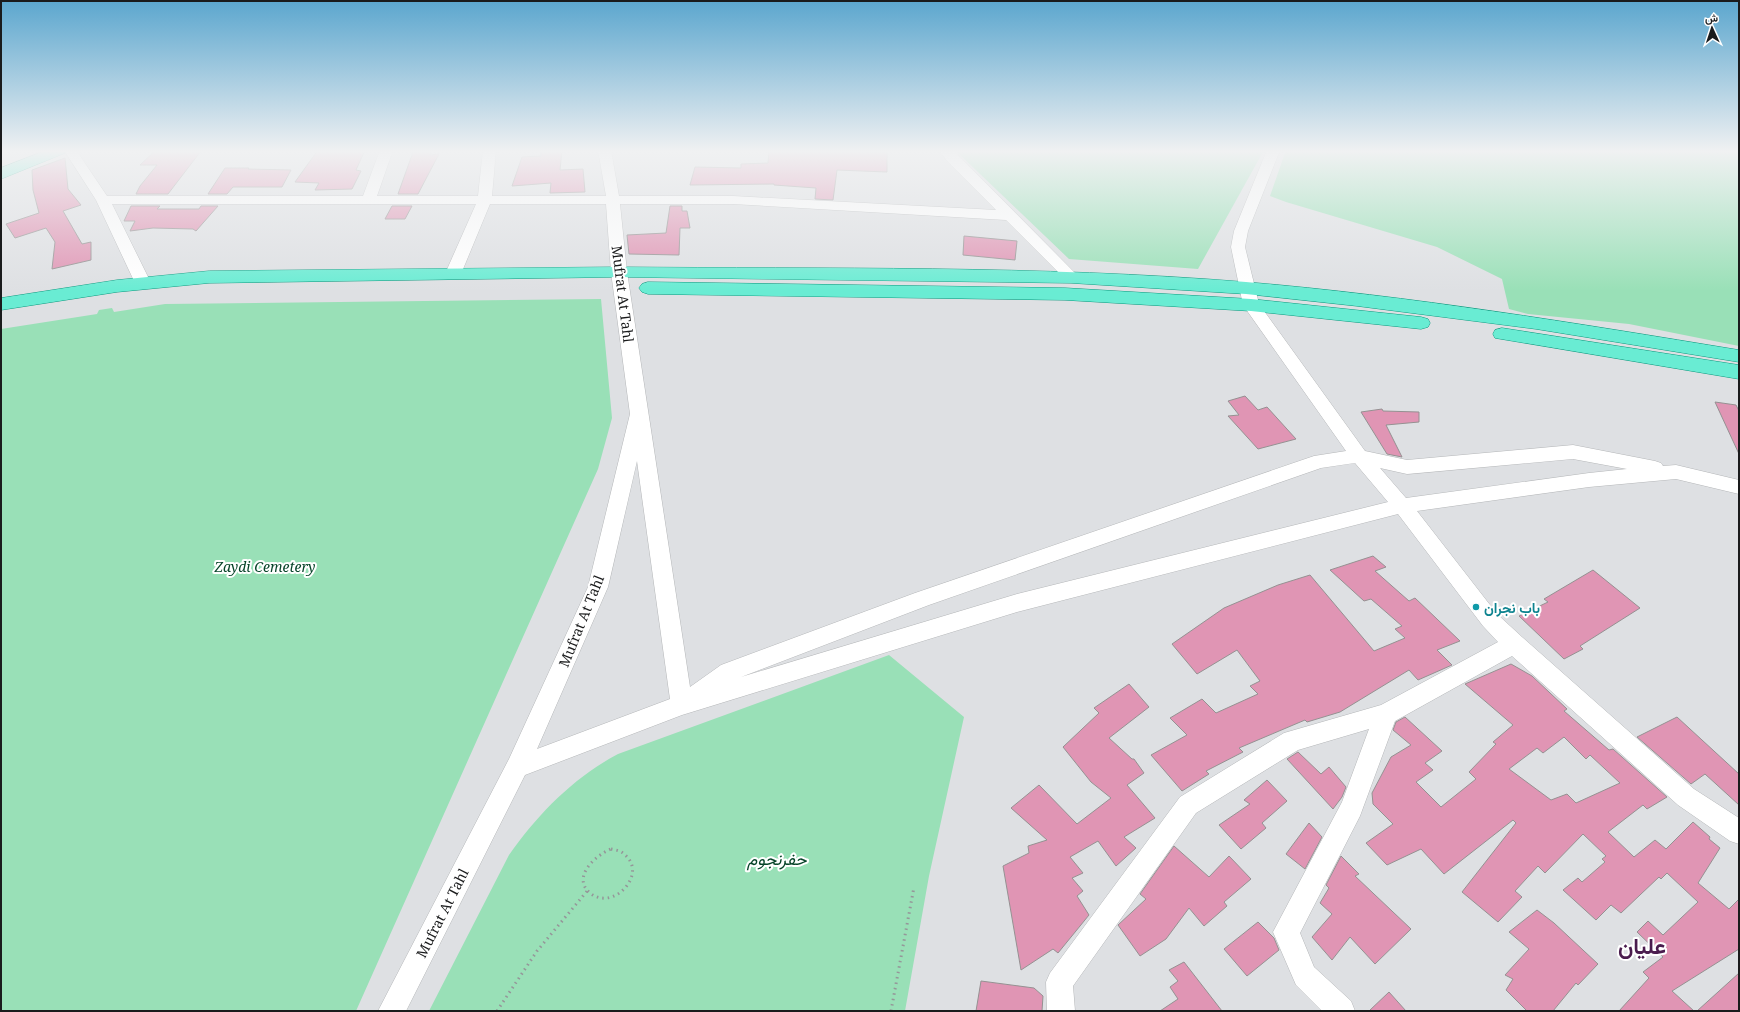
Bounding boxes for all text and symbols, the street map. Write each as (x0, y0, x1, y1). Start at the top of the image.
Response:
north arrow (1692, 8, 1732, 48)
text: ش (1704, 10, 1718, 25)
street label: Mufrat At Tahl (608, 244, 638, 344)
park label: Zaydi Cemetery (214, 557, 315, 576)
street label: Mufrat At Tahl (554, 572, 608, 670)
place label: باب نجران (1484, 598, 1540, 617)
marker: باب نجران (1471, 602, 1481, 612)
park label: حفرنجوم (746, 847, 807, 871)
street label: Mufrat At Tahl (411, 865, 473, 961)
district label: عليان (1618, 930, 1666, 960)

